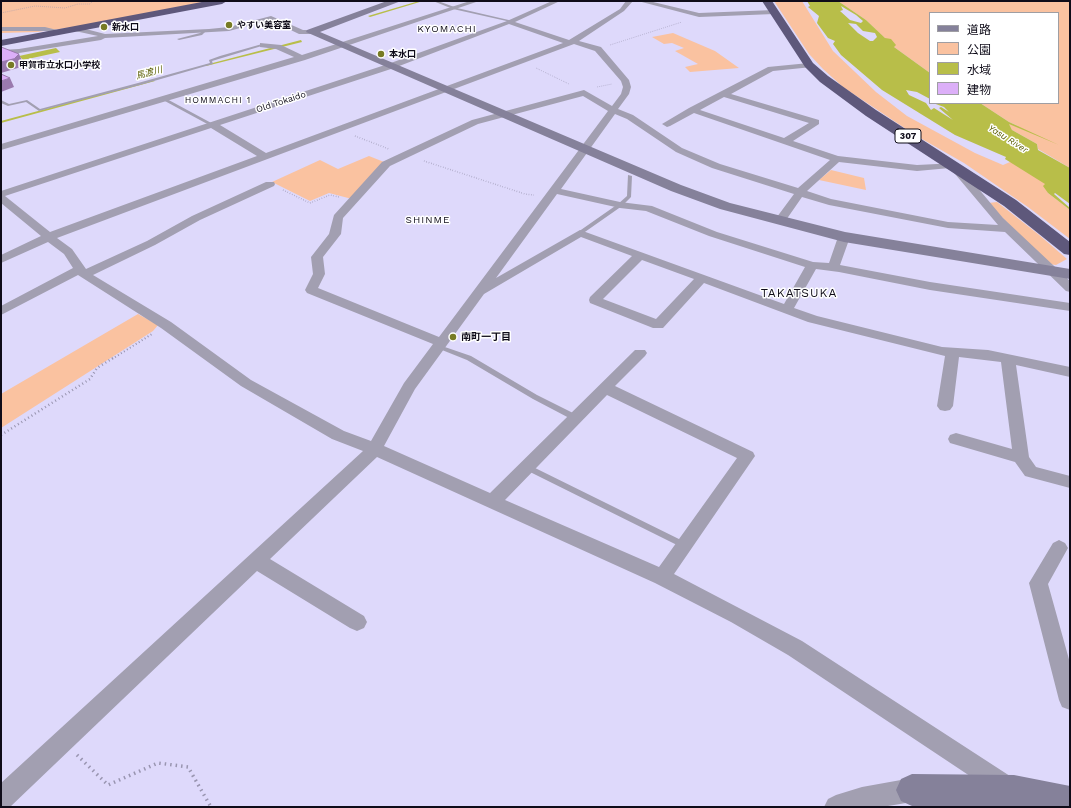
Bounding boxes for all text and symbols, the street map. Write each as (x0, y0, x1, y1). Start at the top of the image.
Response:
legend (929, 12, 1059, 104)
marker: やすい美容室 (224, 20, 234, 30)
place label: やすい美容室 (237, 20, 291, 30)
marker: 新水口 (99, 22, 109, 32)
place label: 新水口 (112, 22, 139, 32)
district label: KYOMACHI (417, 23, 477, 35)
text: 道路 (967, 23, 991, 37)
text: 公園 (967, 43, 991, 57)
marker: 本水口 (376, 49, 386, 59)
place label: 本水口 (389, 49, 416, 59)
marker: 甲賀市立水口小学校 (6, 60, 16, 70)
place label: 甲賀市立水口小学校 (19, 60, 100, 70)
text: 水域 (967, 63, 991, 77)
water label: 馬渡川 (135, 64, 163, 82)
text: 建物 (967, 83, 991, 97)
street label: Old Tokaido (255, 89, 307, 115)
district label: HOMMACHI 1 (185, 95, 251, 105)
water label: Yasu River (986, 123, 1030, 155)
road number: 307 (895, 129, 921, 143)
district label: SHINME (406, 214, 450, 226)
district label: TAKATSUKA (761, 286, 837, 300)
place label: 南町一丁目 (461, 331, 511, 343)
marker: 南町一丁目 (448, 332, 458, 342)

